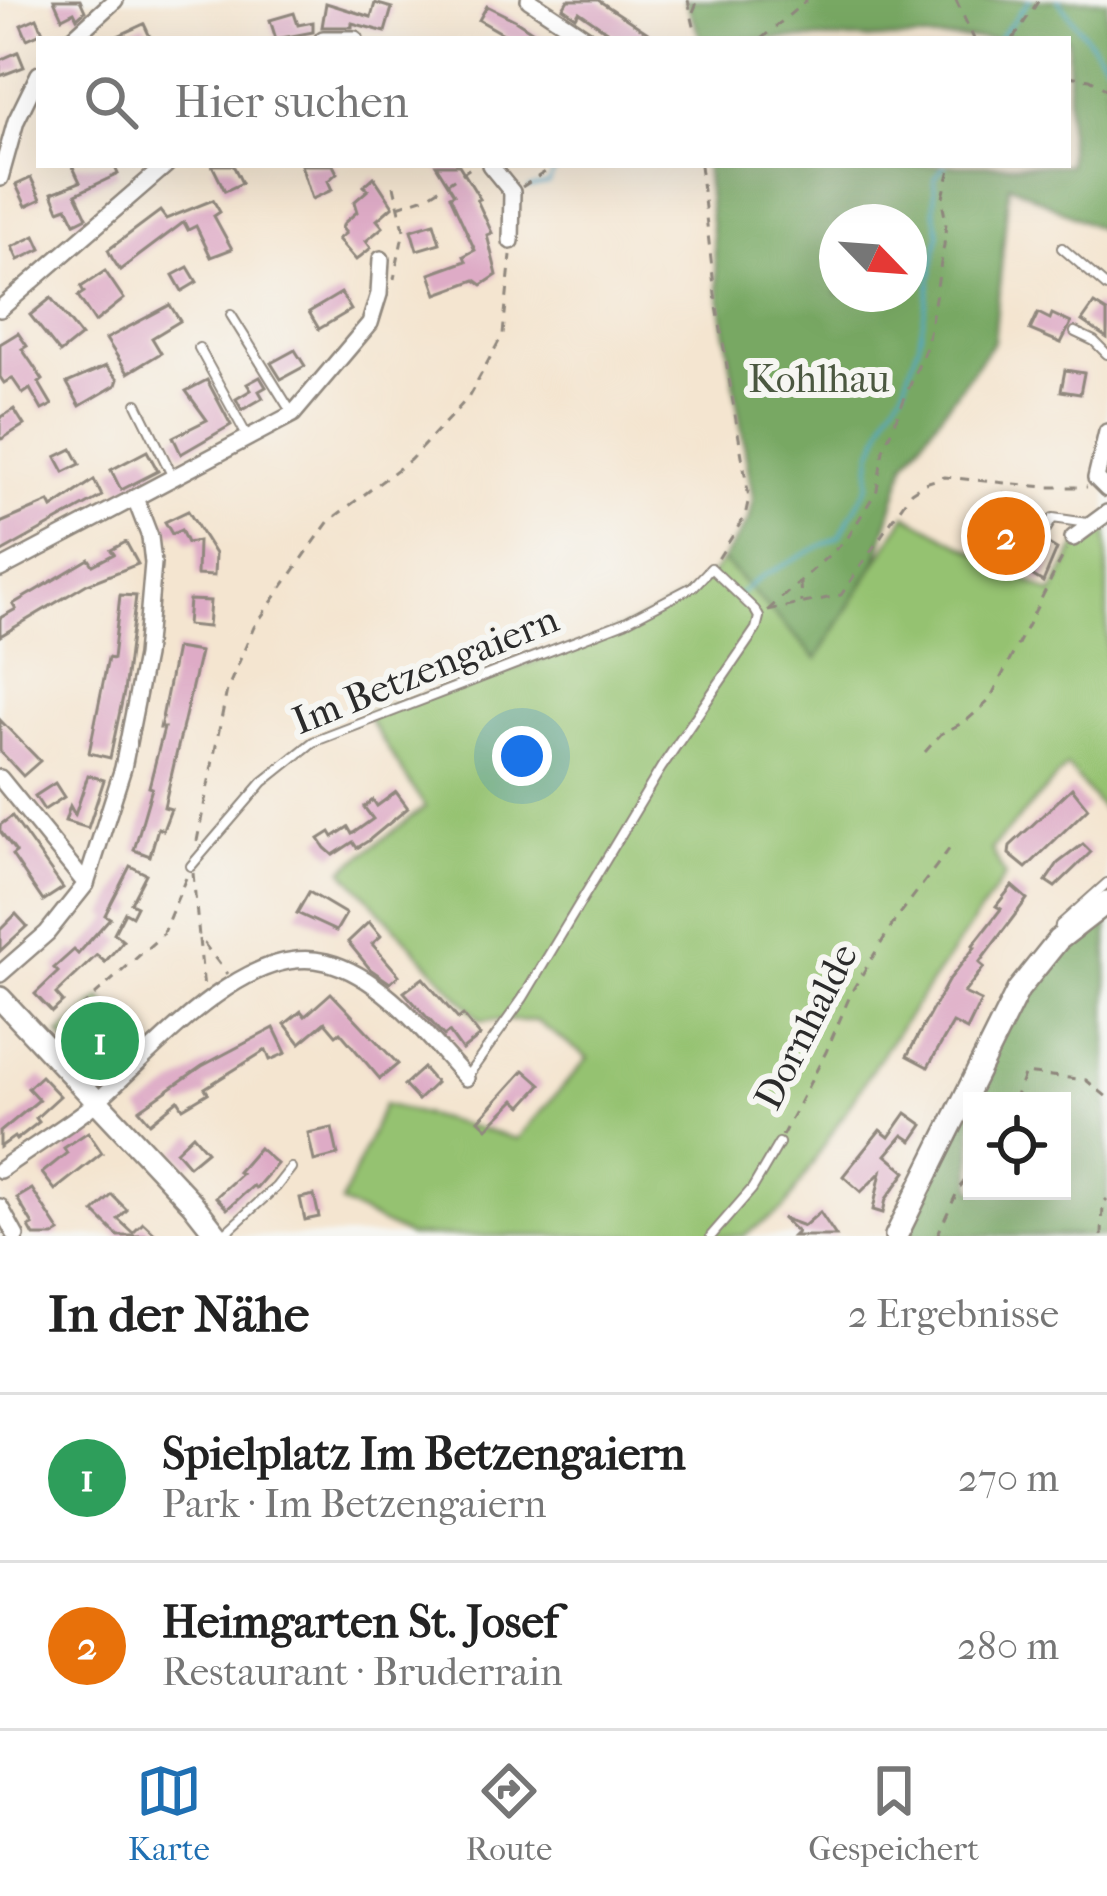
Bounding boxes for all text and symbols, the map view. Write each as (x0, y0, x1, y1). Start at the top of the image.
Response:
search box (36, 36, 1071, 168)
icon: search (78, 69, 144, 135)
text: Hier suchen (174, 76, 409, 129)
north arrow (819, 204, 927, 312)
park label: Kohlhau (748, 356, 890, 402)
pin: 2 (967, 491, 1045, 581)
street label: Im Betzengaiern (286, 596, 565, 744)
your location (492, 726, 552, 786)
street label: Dornhalde (745, 936, 867, 1117)
pin: 1 (61, 996, 139, 1086)
map controls (963, 1092, 1071, 1200)
button: locate (963, 1092, 1071, 1200)
text: In der Nähe (48, 1284, 309, 1344)
text: 2 Ergebnisse (848, 1291, 1059, 1337)
text: Spielplatz Im Betzengaiern (162, 1428, 686, 1481)
text: 1 (80, 1455, 94, 1501)
text: 270 m (958, 1455, 1059, 1501)
text: Park · Im Betzengaiern (162, 1481, 547, 1527)
text: Heimgarten St. Josef (162, 1596, 559, 1649)
text: 2 (77, 1623, 97, 1669)
text: 280 m (957, 1623, 1059, 1669)
text: Restaurant · Bruderrain (162, 1649, 563, 1695)
tab: Karte (128, 1758, 210, 1869)
tab: Route (466, 1758, 552, 1869)
tab: Gespeichert (808, 1758, 979, 1869)

